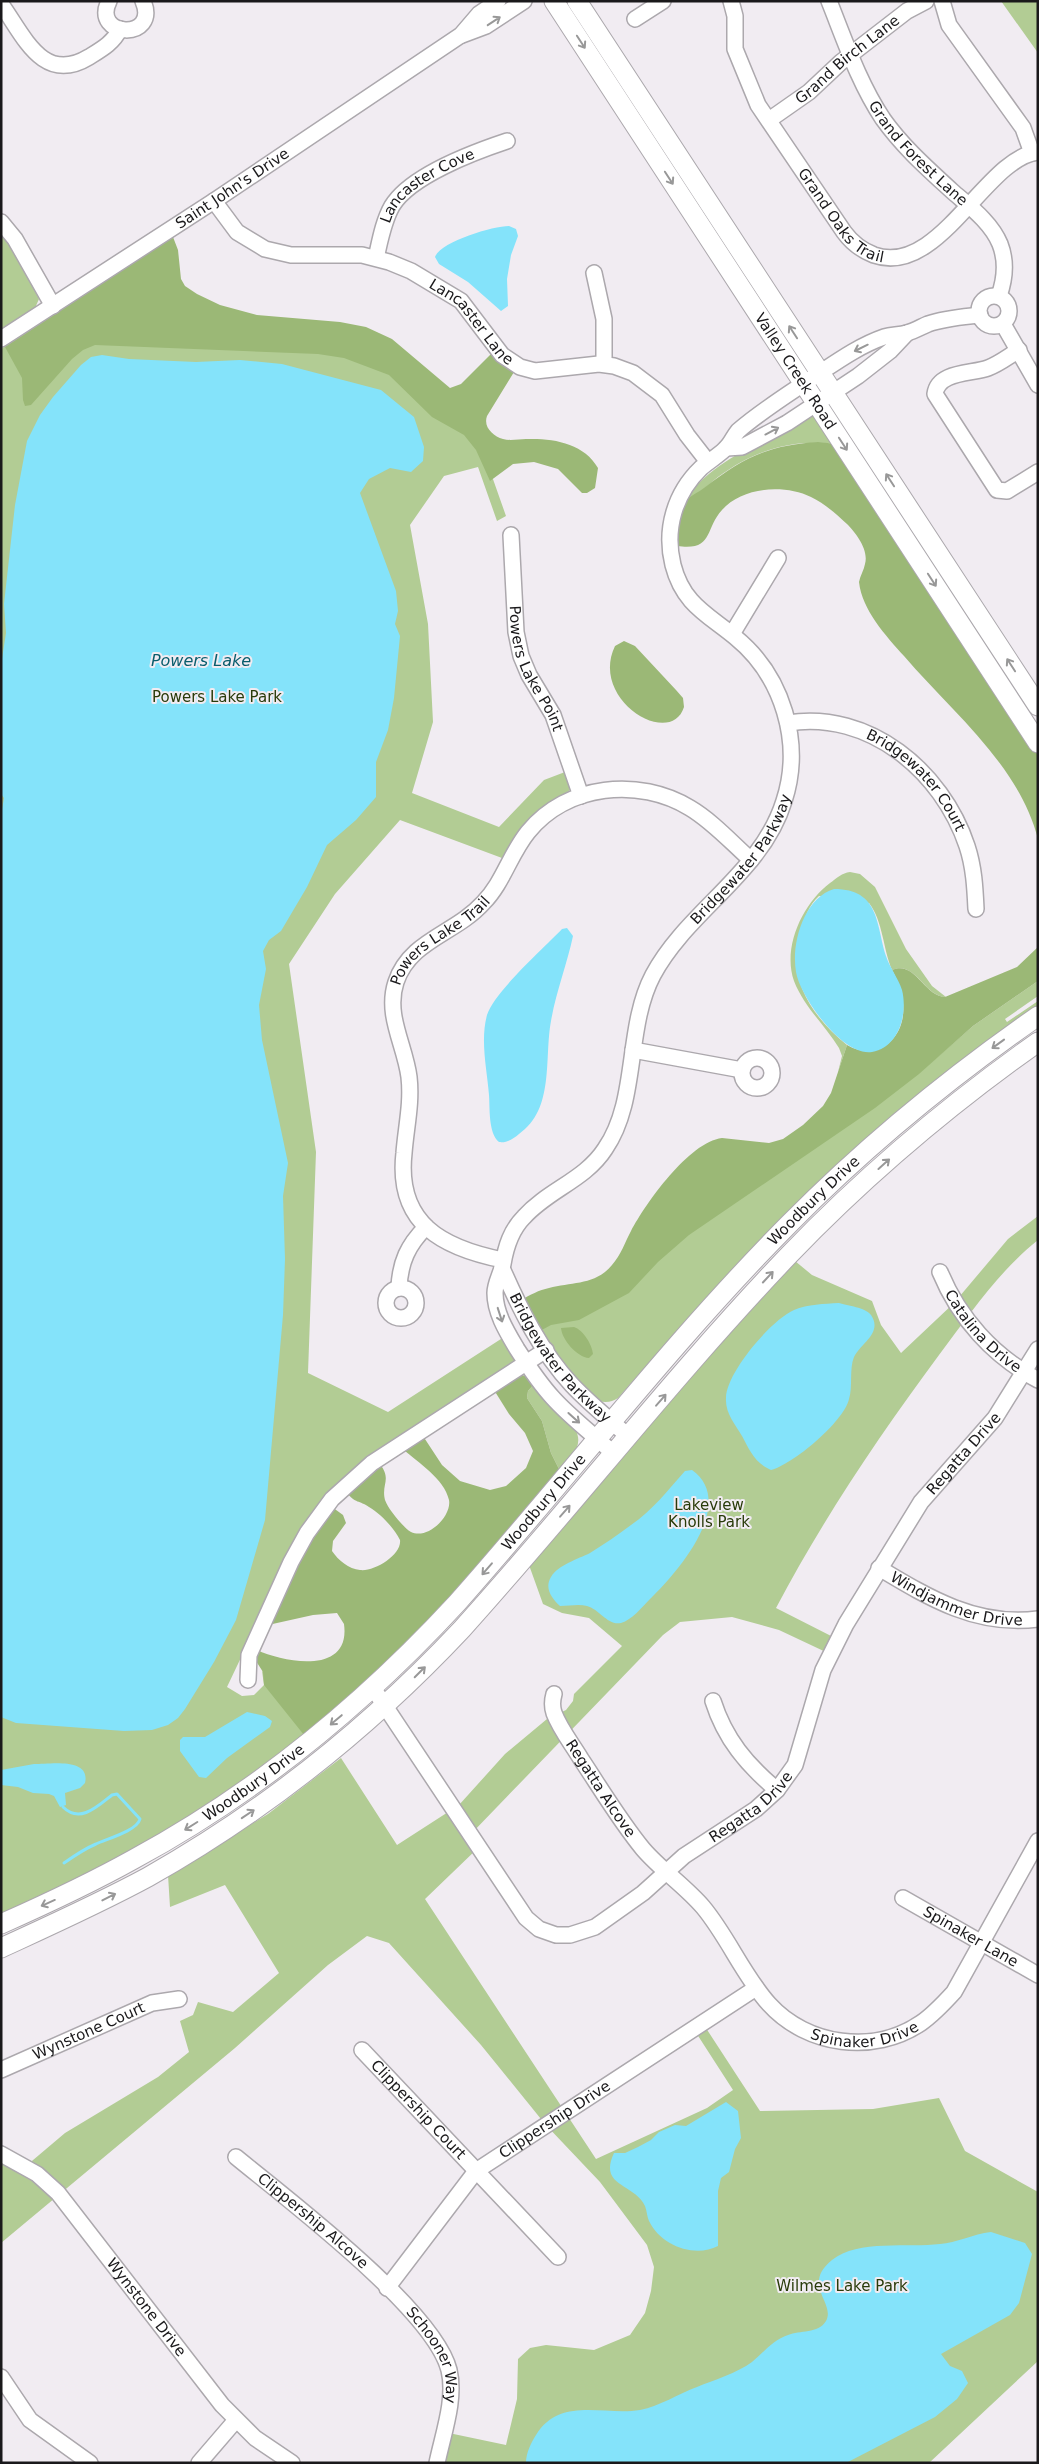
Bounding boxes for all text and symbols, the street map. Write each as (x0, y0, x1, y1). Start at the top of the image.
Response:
street label: Grand Birch Lane (792, 11, 903, 108)
one-way arrow (487, 16, 501, 26)
one-way arrow (575, 35, 586, 49)
street label: Grand Forest Lane (865, 97, 971, 210)
street label: Saint John's Drive (172, 144, 292, 233)
street label: Lancaster Cove (376, 145, 477, 225)
street label: Grand Oaks Trail (794, 165, 885, 266)
one-way arrow (664, 171, 675, 185)
street label: Lancaster Lane (426, 275, 517, 369)
street label: Valley Creek Road (751, 310, 840, 433)
one-way arrow (788, 326, 798, 340)
one-way arrow (854, 344, 869, 353)
one-way arrow (765, 426, 780, 436)
one-way arrow (838, 437, 848, 451)
one-way arrow (885, 474, 895, 488)
one-way arrow (927, 573, 937, 587)
street label: Powers Lake Point (506, 605, 567, 734)
water label: Powers Lake (151, 651, 251, 670)
one-way arrow (1006, 659, 1016, 673)
park label: Powers Lake Park (152, 688, 282, 706)
street label: Bridgewater Court (864, 725, 969, 834)
street label: Bridgewater Parkway (687, 792, 795, 928)
street label: Powers Lake Trail (387, 892, 494, 987)
one-way arrow (992, 1039, 1005, 1050)
street label: Woodbury Drive (764, 1152, 863, 1249)
one-way arrow (878, 1158, 891, 1170)
one-way arrow (762, 1271, 774, 1284)
street label: Catalina Drive (941, 1286, 1025, 1376)
street label: Bridgewater Parkway (506, 1290, 615, 1426)
one-way arrow (496, 1307, 505, 1322)
one-way arrow (655, 1393, 667, 1406)
street label: Regatta Drive (923, 1409, 1005, 1498)
one-way arrow (568, 1412, 581, 1424)
street label: Woodbury Drive (498, 1450, 589, 1554)
park label: Lakeview Knolls Park (668, 1496, 750, 1531)
one-way arrow (559, 1505, 570, 1518)
one-way arrow (481, 1563, 492, 1576)
street label: Windjammer Drive (887, 1568, 1023, 1629)
one-way arrow (414, 1666, 426, 1679)
one-way arrow (330, 1714, 343, 1725)
street label: Regatta Alcove (562, 1736, 640, 1841)
street label: Woodbury Drive (199, 1740, 308, 1825)
street label: Regatta Drive (706, 1768, 796, 1846)
one-way arrow (241, 1809, 255, 1819)
one-way arrow (184, 1821, 198, 1831)
one-way arrow (101, 1892, 116, 1901)
one-way arrow (41, 1899, 56, 1909)
street label: Spinaker Lane (920, 1902, 1022, 1971)
street label: Wynstone Court (30, 1998, 148, 2064)
street label: Spinaker Drive (808, 2018, 922, 2051)
street label: Clippership Court (367, 2056, 470, 2163)
street label: Clippership Drive (496, 2077, 614, 2162)
street label: Clippership Alcove (254, 2169, 372, 2273)
street label: Wynstone Drive (103, 2255, 190, 2360)
park label: Wilmes Lake Park (776, 2277, 908, 2295)
street label: Schooner Way (402, 2303, 460, 2404)

